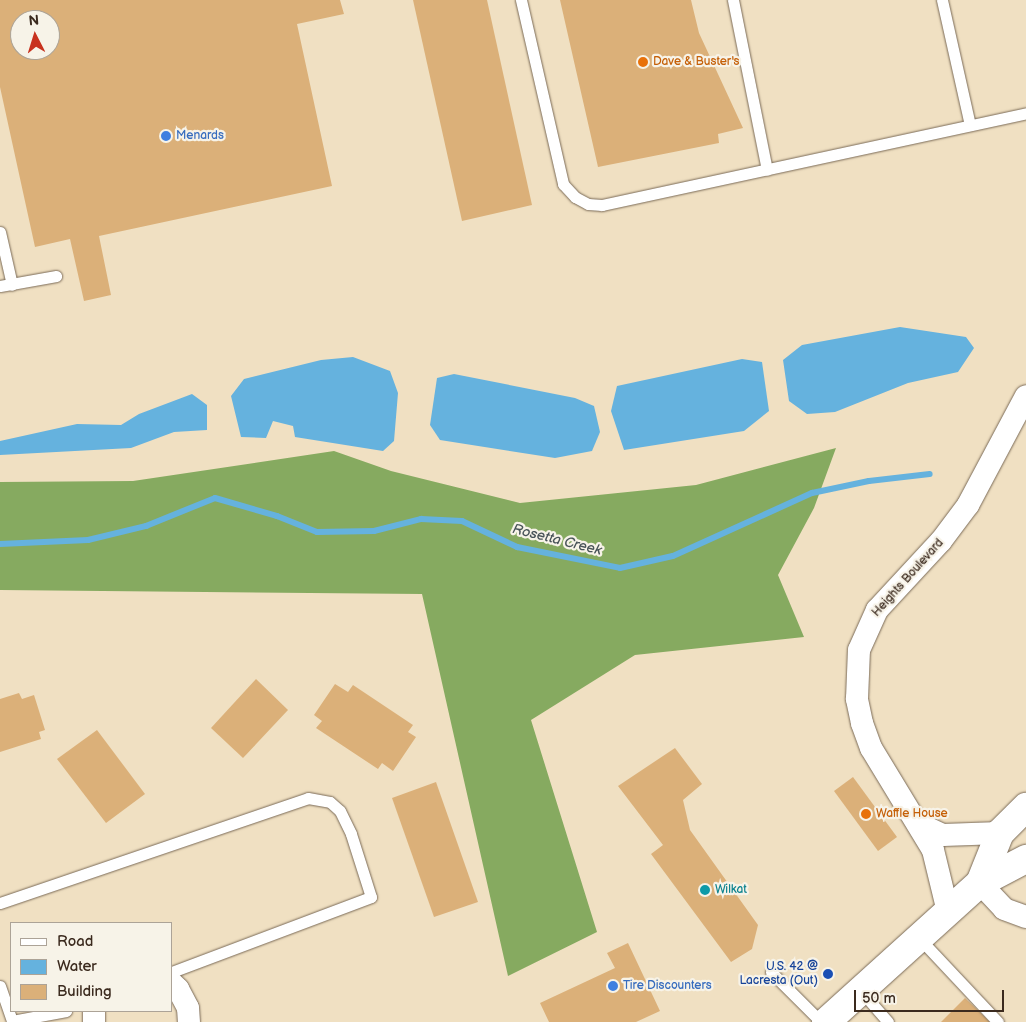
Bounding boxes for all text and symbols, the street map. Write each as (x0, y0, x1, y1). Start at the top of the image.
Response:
north arrow (10, 10, 60, 60)
text: N (28, 12, 40, 29)
place label: Dave & Buster's (653, 55, 739, 69)
marker: Dave & Buster's (637, 56, 649, 68)
place label: Menards (176, 129, 224, 143)
marker: Menards (160, 130, 172, 142)
water label: Rosetta Creek (511, 521, 603, 559)
street label: Heights Boulevard (869, 536, 947, 620)
place label: Waffle House (876, 807, 948, 821)
marker: Waffle House (860, 808, 872, 820)
place label: Wilkat (715, 883, 747, 897)
marker: Wilkat (699, 884, 711, 896)
legend (10, 922, 172, 1012)
text: Road (57, 932, 93, 951)
text: Water (57, 957, 97, 976)
place label: U.S. 42 @ Lacresta (Out) (739, 960, 818, 988)
marker: U.S. 42 @ Lacresta (Out) (822, 968, 834, 980)
place label: Tire Discounters (623, 979, 712, 993)
marker: Tire Discounters (607, 980, 619, 992)
scale bar (856, 980, 1006, 1012)
text: Building (57, 982, 112, 1001)
text: 50 m (862, 989, 896, 1008)

